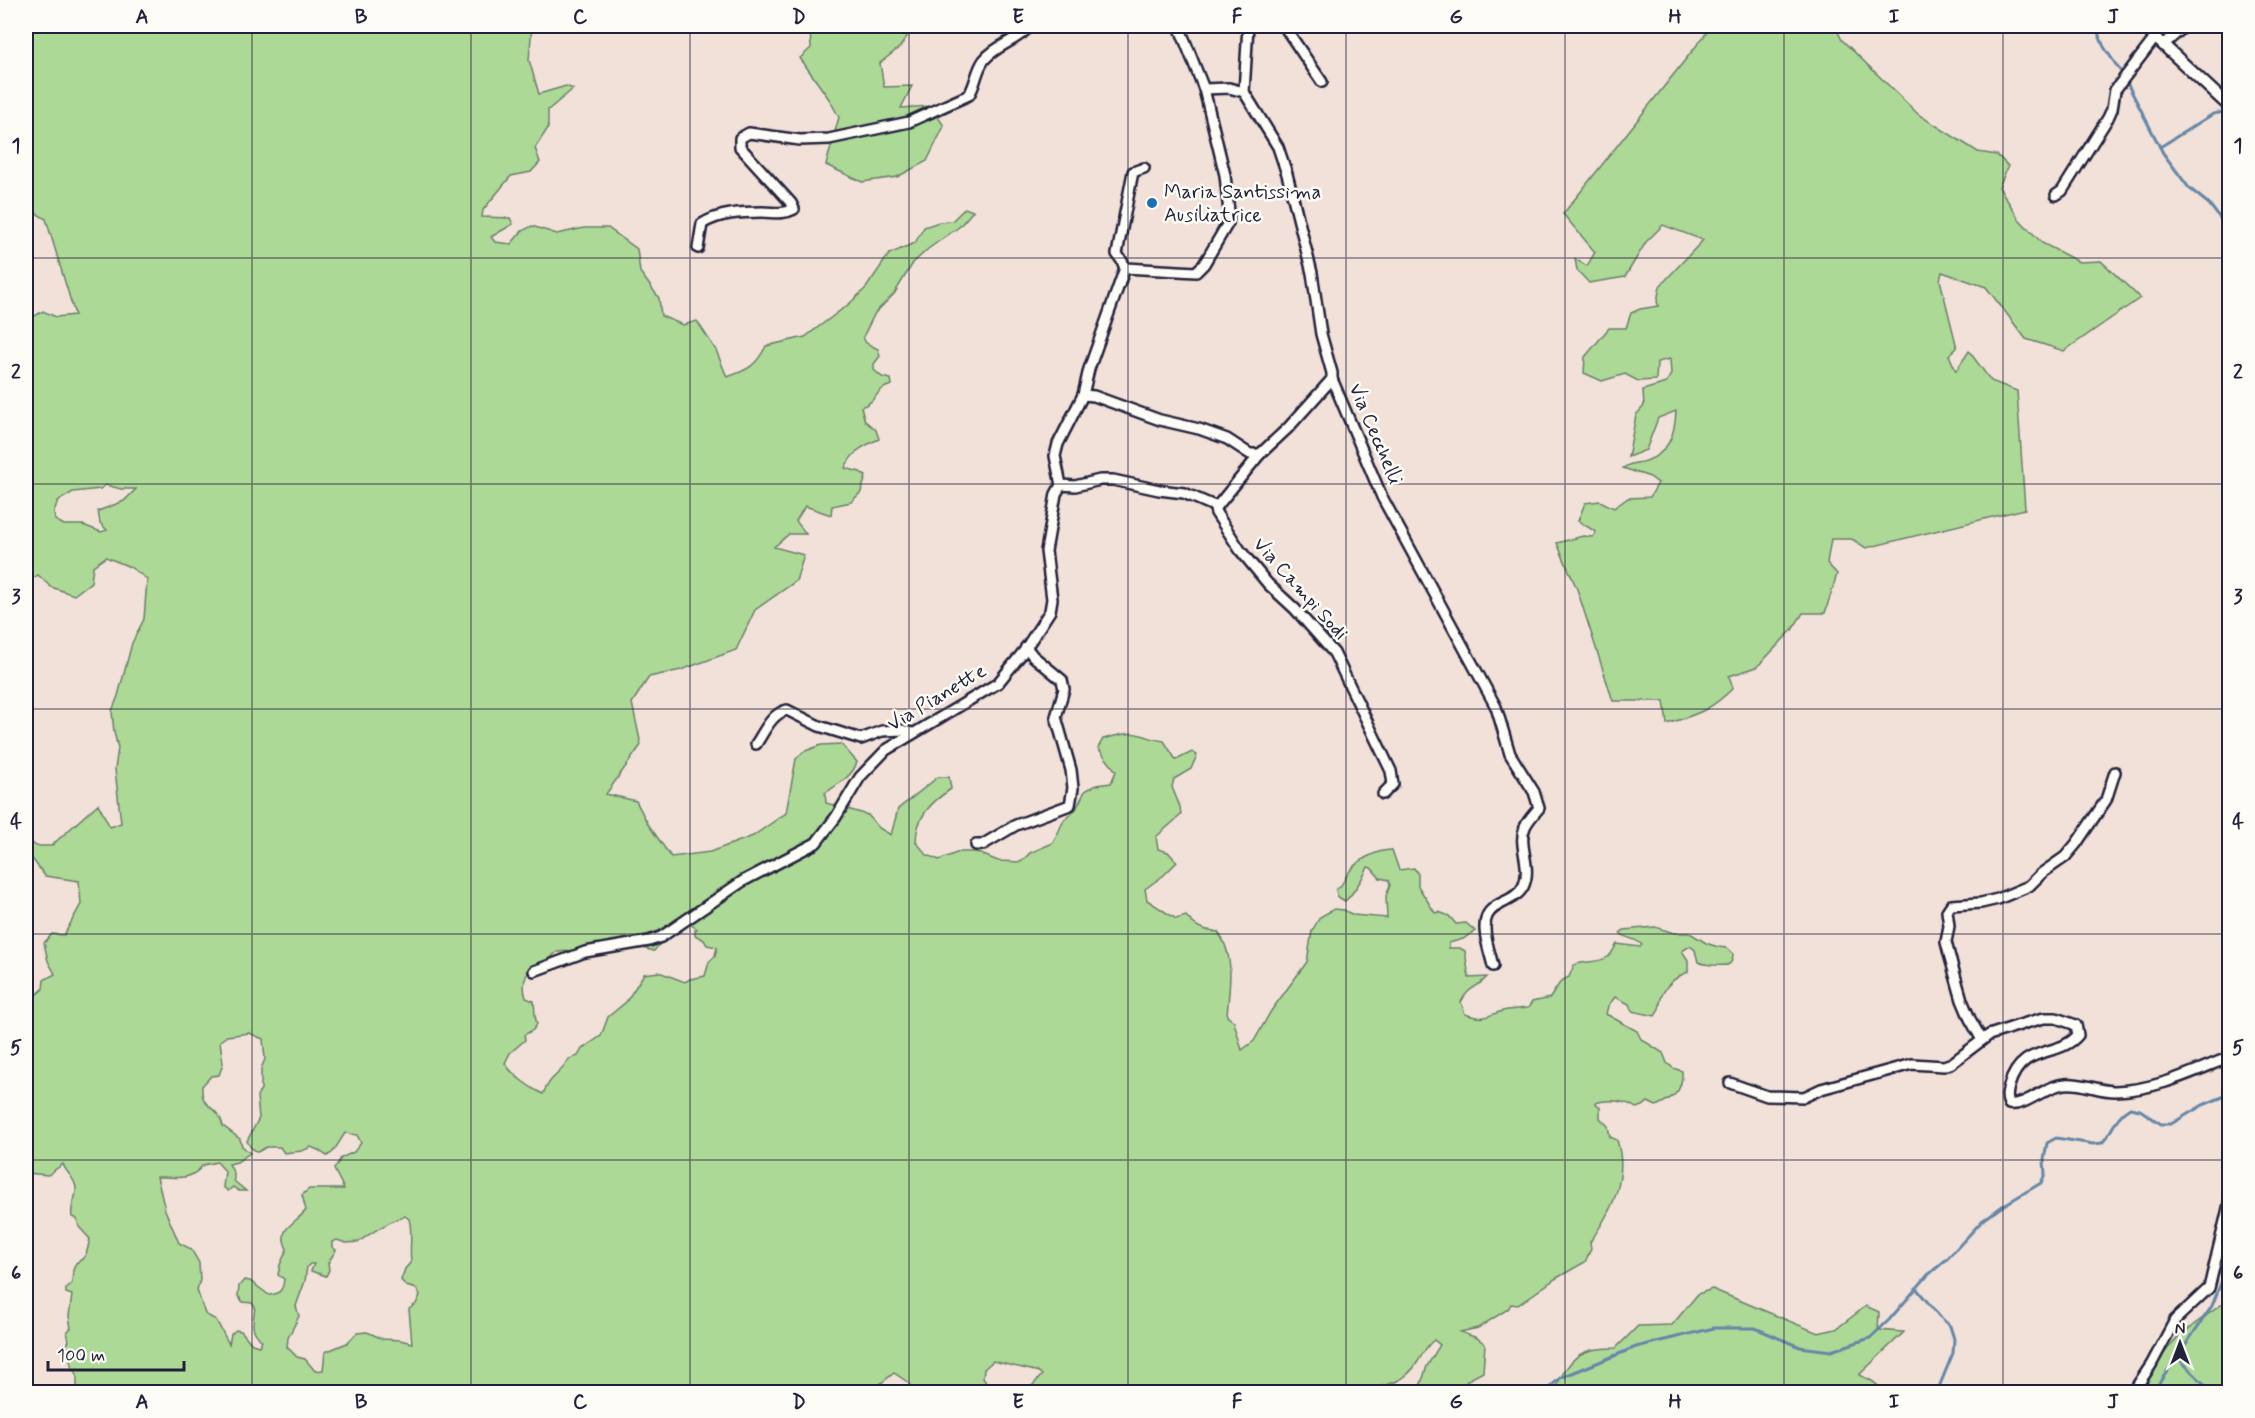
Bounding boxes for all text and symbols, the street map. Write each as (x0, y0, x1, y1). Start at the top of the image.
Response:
text: A (135, 4, 149, 31)
text: B (355, 4, 368, 31)
text: C (573, 4, 588, 31)
text: D (792, 4, 806, 31)
text: E (1012, 4, 1024, 31)
text: F (1232, 4, 1243, 31)
text: G (1449, 4, 1463, 31)
text: H (1668, 4, 1682, 31)
text: I (1889, 4, 1899, 31)
text: J (2107, 4, 2119, 31)
text: 1 (12, 133, 20, 160)
text: 1 (2234, 133, 2242, 160)
place label: Maria Santissima Ausiliatrice (1164, 179, 1321, 229)
marker: Maria Santissima Ausiliatrice (1145, 196, 1159, 210)
text: 2 (11, 359, 21, 386)
text: 2 (2233, 359, 2243, 386)
street label: Via Cecchelli (1342, 379, 1408, 489)
street label: Via Campi Sodi (1247, 532, 1353, 646)
text: 3 (11, 584, 21, 611)
text: 3 (2233, 584, 2243, 611)
street label: Via Pianette (882, 658, 992, 738)
text: 4 (10, 809, 22, 836)
text: 4 (2232, 809, 2244, 836)
text: 5 (10, 1035, 22, 1062)
text: 5 (2232, 1035, 2244, 1062)
text: 6 (11, 1260, 21, 1287)
text: 6 (2233, 1260, 2243, 1287)
north arrow (2150, 1313, 2210, 1373)
text: N (2175, 1319, 2185, 1340)
scale bar (48, 1334, 184, 1372)
text: 100 m (57, 1344, 105, 1368)
text: A (135, 1389, 149, 1416)
text: B (355, 1389, 368, 1416)
text: C (573, 1389, 588, 1416)
text: D (792, 1389, 806, 1416)
text: E (1012, 1389, 1024, 1416)
text: F (1232, 1389, 1243, 1416)
text: G (1449, 1389, 1463, 1416)
text: H (1668, 1389, 1682, 1416)
text: I (1889, 1389, 1899, 1416)
text: J (2107, 1389, 2119, 1416)

